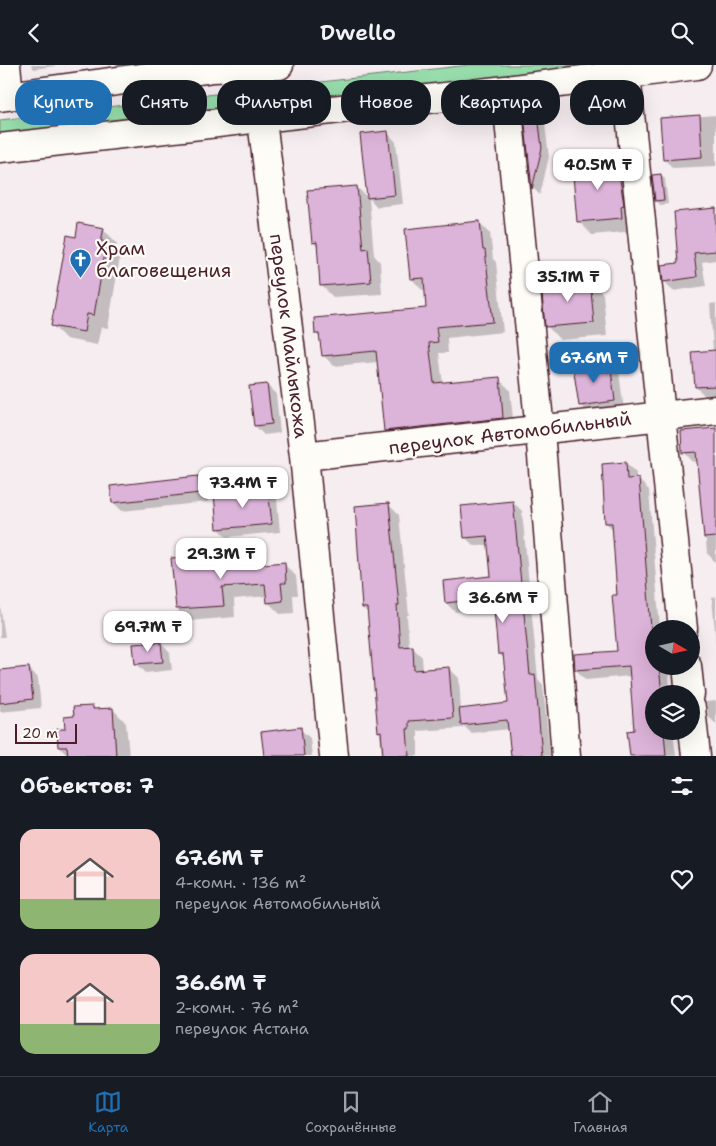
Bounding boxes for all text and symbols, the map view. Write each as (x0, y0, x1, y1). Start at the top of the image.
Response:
text: Dwello (320, 18, 396, 47)
icon: back (20, 19, 48, 47)
icon: search (668, 19, 696, 47)
chip: Купить (15, 80, 112, 125)
chip: Снять (122, 80, 207, 125)
chip: Фильтры (217, 80, 331, 125)
chip: Новое (341, 80, 431, 125)
chip: Квартира (441, 80, 560, 125)
chip: Дом (570, 80, 644, 125)
pin: 40.5M ₸ (552, 149, 644, 191)
text: 40.5M ₸ (564, 154, 632, 175)
street label: переулок Майлыкожа (264, 232, 314, 440)
place label: Храм благовещения (96, 236, 231, 283)
church icon: Храм благовещения (68, 247, 92, 278)
pin: 35.1M ₸ (522, 261, 614, 303)
text: 35.1M ₸ (537, 266, 599, 287)
pin: 67.6M ₸ (548, 341, 640, 384)
text: 67.6M ₸ (560, 347, 628, 368)
street label: переулок Автомобильный (387, 406, 633, 460)
pin: 73.4M ₸ (197, 467, 289, 509)
text: 73.4M ₸ (209, 472, 277, 493)
pin: 29.3M ₸ (175, 537, 267, 580)
text: 29.3M ₸ (187, 543, 255, 564)
pin: 36.6M ₸ (457, 581, 549, 624)
text: 36.6M ₸ (468, 587, 538, 608)
pin: 69.7M ₸ (102, 611, 194, 653)
text: 69.7M ₸ (114, 616, 182, 637)
north arrow (645, 620, 700, 675)
map controls (645, 620, 700, 740)
button: layers (645, 685, 700, 740)
scale bar (15, 721, 78, 744)
text: 20 m (22, 724, 58, 742)
text: Объектов: 7 (20, 772, 154, 800)
icon: filters (668, 772, 696, 800)
text: 67.6M ₸ (175, 844, 263, 872)
icon: home (60, 849, 120, 909)
icon: heart (668, 865, 696, 893)
text: 4-комн. · 136 m² (175, 872, 306, 893)
text: переулок Автомобильный (175, 893, 381, 914)
text: 36.6M ₸ (175, 969, 266, 997)
icon: home (60, 974, 120, 1034)
icon: heart (668, 990, 696, 1018)
text: 2-комн. · 76 m² (175, 997, 299, 1018)
text: переулок Астана (175, 1018, 309, 1039)
tab: Карта (88, 1088, 128, 1136)
tab: Сохранённые (305, 1088, 397, 1136)
tab: Главная (573, 1088, 628, 1136)

